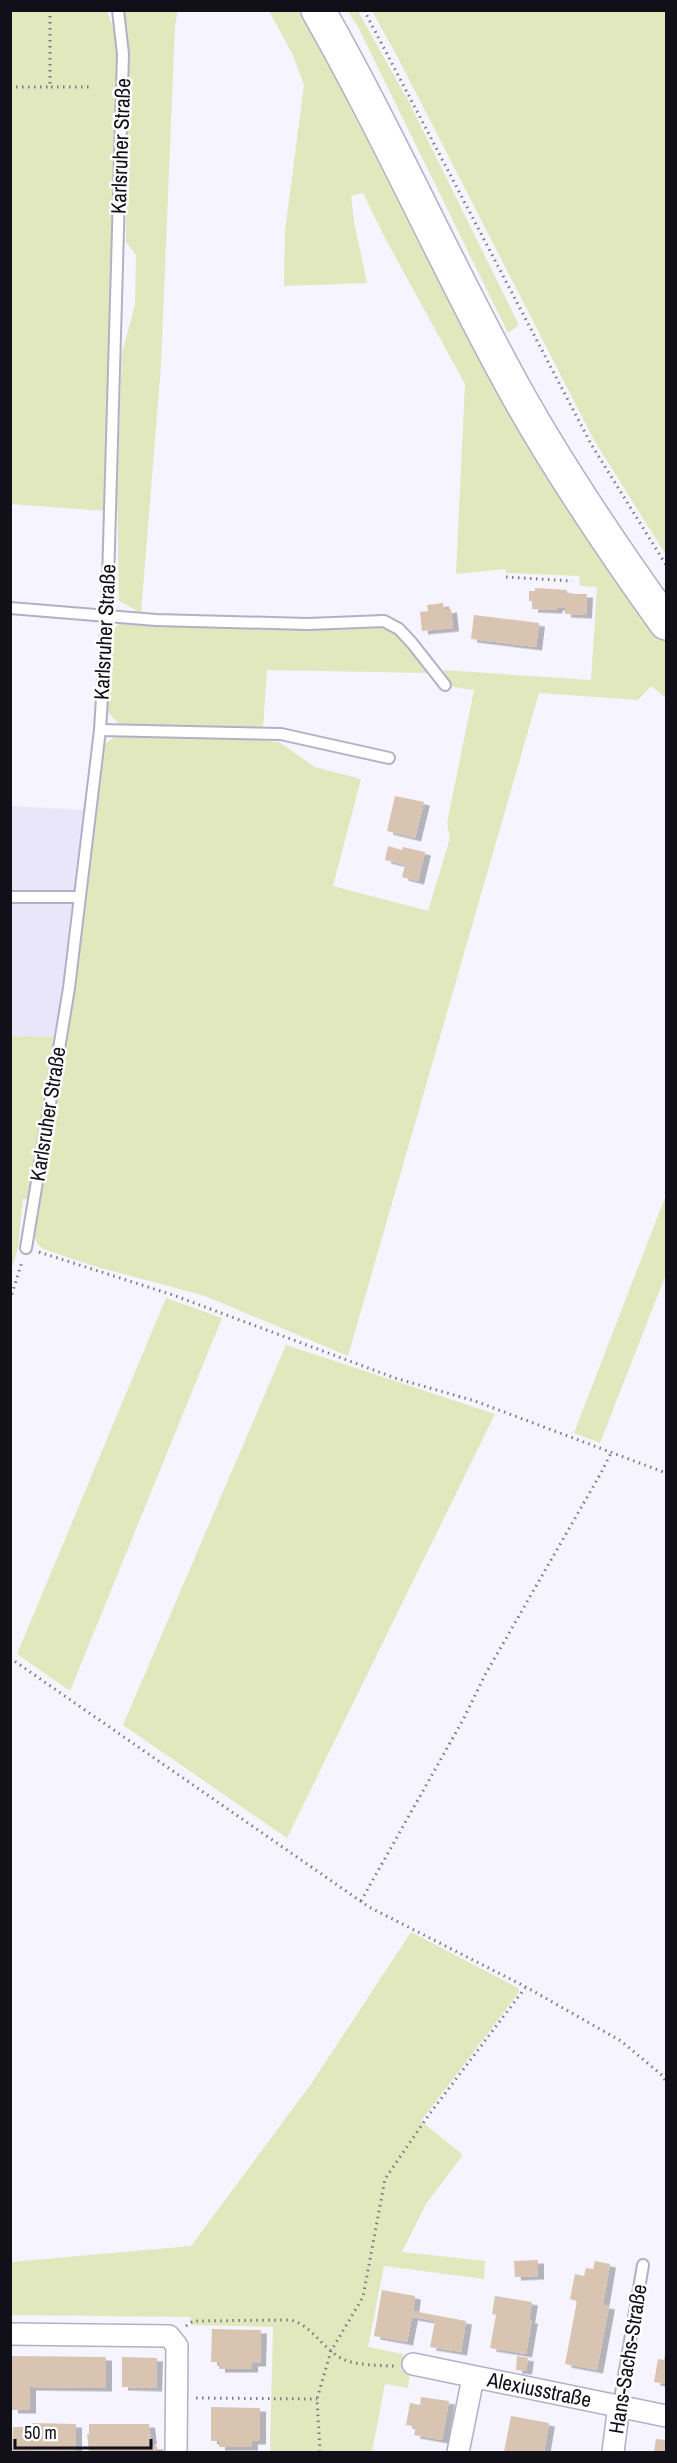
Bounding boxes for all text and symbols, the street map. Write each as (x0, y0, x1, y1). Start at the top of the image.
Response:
street label: Karlsruher Straße (104, 78, 137, 214)
street label: Karlsruher Straße (86, 563, 123, 701)
street label: Karlsruher Straße (23, 1045, 72, 1183)
street label: Hans-Sachs-Straße (601, 2282, 654, 2436)
street label: Alexiusstraße (484, 2364, 594, 2414)
scale bar (15, 2412, 152, 2450)
text: 50 m (24, 2420, 57, 2445)

